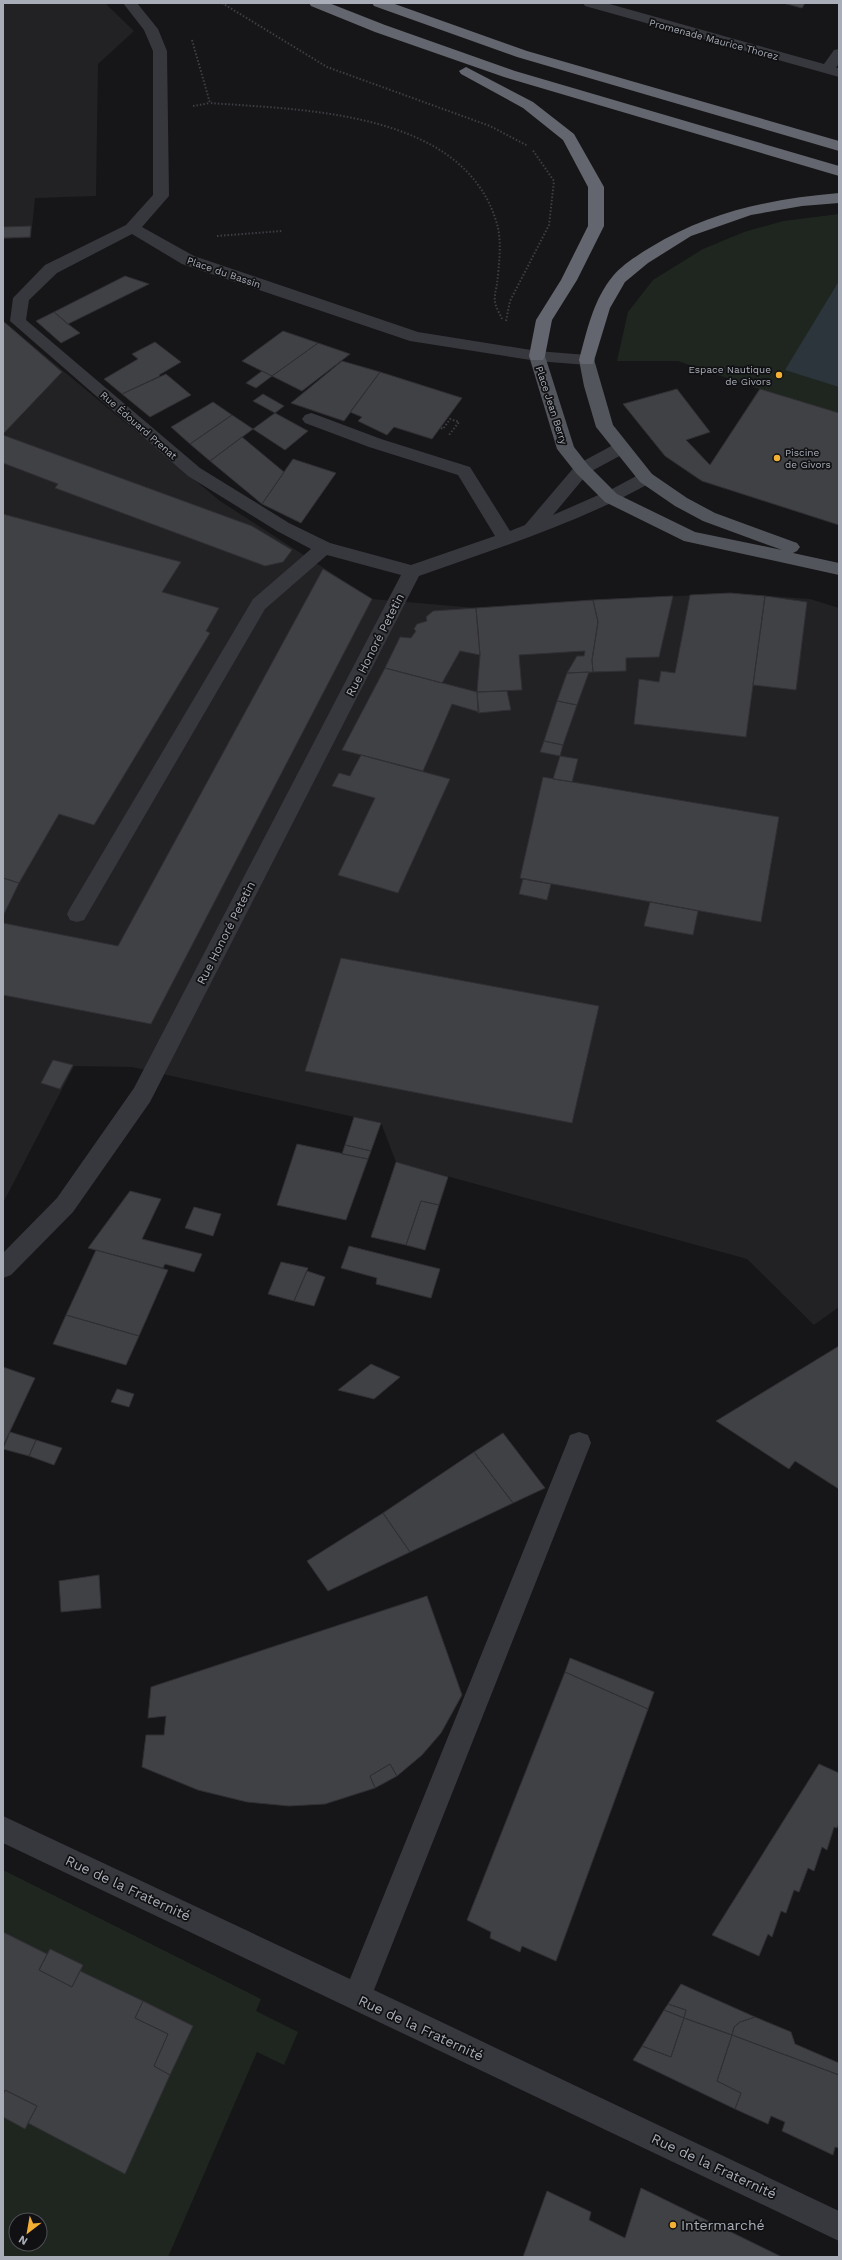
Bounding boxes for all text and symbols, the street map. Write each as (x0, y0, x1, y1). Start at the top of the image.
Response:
street label: Promenade Maurice Thorez (648, 17, 780, 62)
street label: Place du Bassin (186, 255, 262, 290)
place label: Espace Nautique de Givors (688, 364, 771, 387)
street label: Place Jean Berry (534, 365, 570, 446)
marker: Espace Nautique de Givors (774, 370, 784, 380)
street label: Rue Édouard Prenat (98, 389, 180, 462)
place label: Piscine de Givors (785, 447, 831, 470)
marker: Piscine de Givors (772, 453, 782, 463)
street label: Rue Honoré Petetin (343, 591, 407, 699)
street label: Rue Honoré Petetin (194, 879, 258, 987)
street label: Rue de la Fraternité (63, 1852, 193, 1924)
street label: Rue de la Fraternité (356, 1992, 486, 2064)
street label: Rue de la Fraternité (649, 2130, 779, 2202)
north arrow (8, 2212, 48, 2252)
place label: Intermarché (681, 2217, 765, 2233)
marker: Intermarché (668, 2220, 678, 2230)
text: N (16, 2232, 30, 2248)

